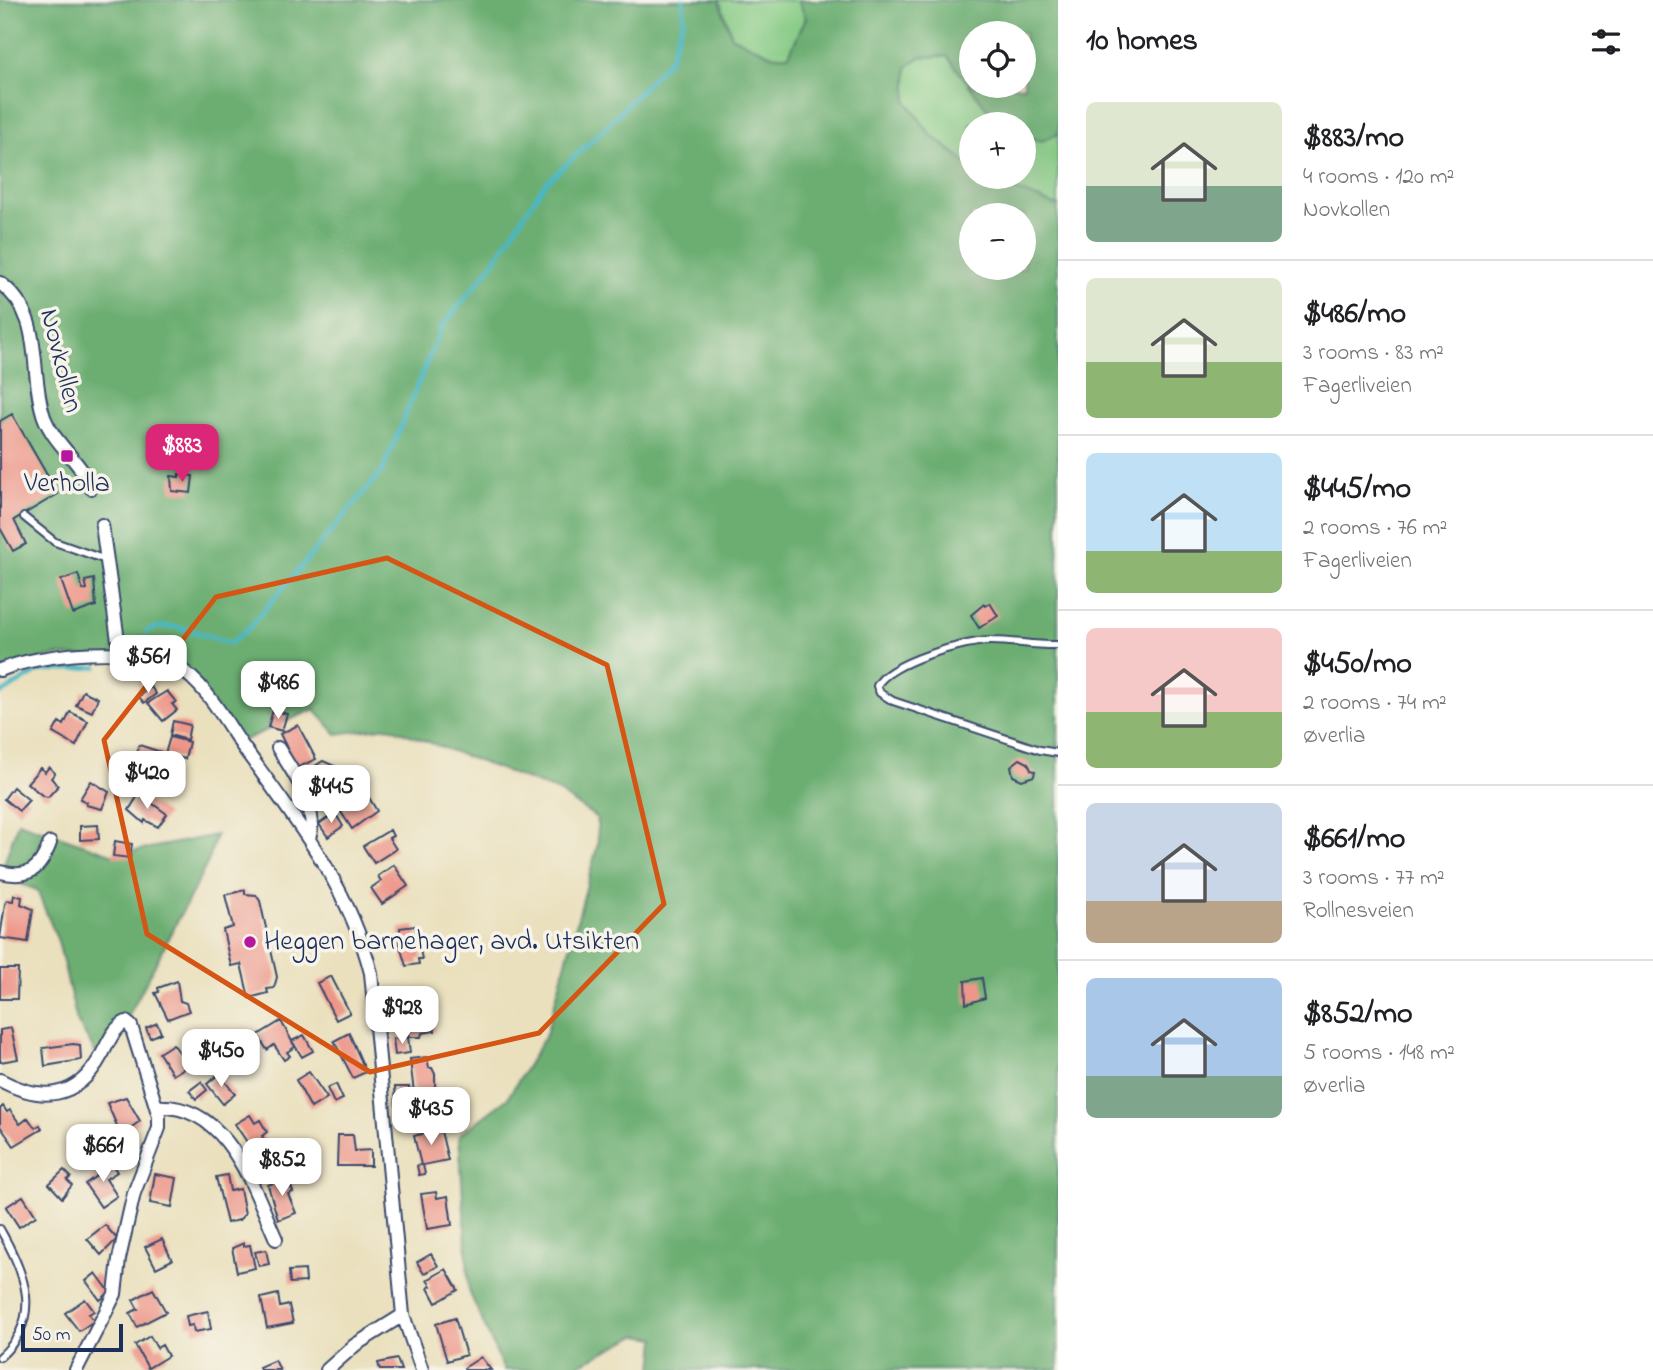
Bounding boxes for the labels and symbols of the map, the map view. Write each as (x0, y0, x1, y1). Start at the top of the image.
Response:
street label: Novkollen (27, 305, 93, 417)
pin: $883 (141, 424, 223, 484)
marker: Verholla (59, 448, 75, 464)
place label: Verholla (23, 464, 110, 505)
pin: $561 (107, 636, 189, 695)
pin: $486 (237, 662, 319, 721)
pin: $420 (106, 752, 188, 811)
pin: $445 (290, 766, 372, 825)
place label: Heggen barnehager, avd. Utsikten (264, 922, 639, 963)
marker: Heggen barnehager, avd. Utsikten (242, 934, 258, 950)
pin: $928 (361, 986, 443, 1046)
pin: $450 (180, 1030, 262, 1089)
pin: $435 (390, 1088, 472, 1147)
pin: $661 (62, 1124, 144, 1184)
pin: $852 (241, 1138, 323, 1198)
scale bar (21, 1321, 122, 1353)

